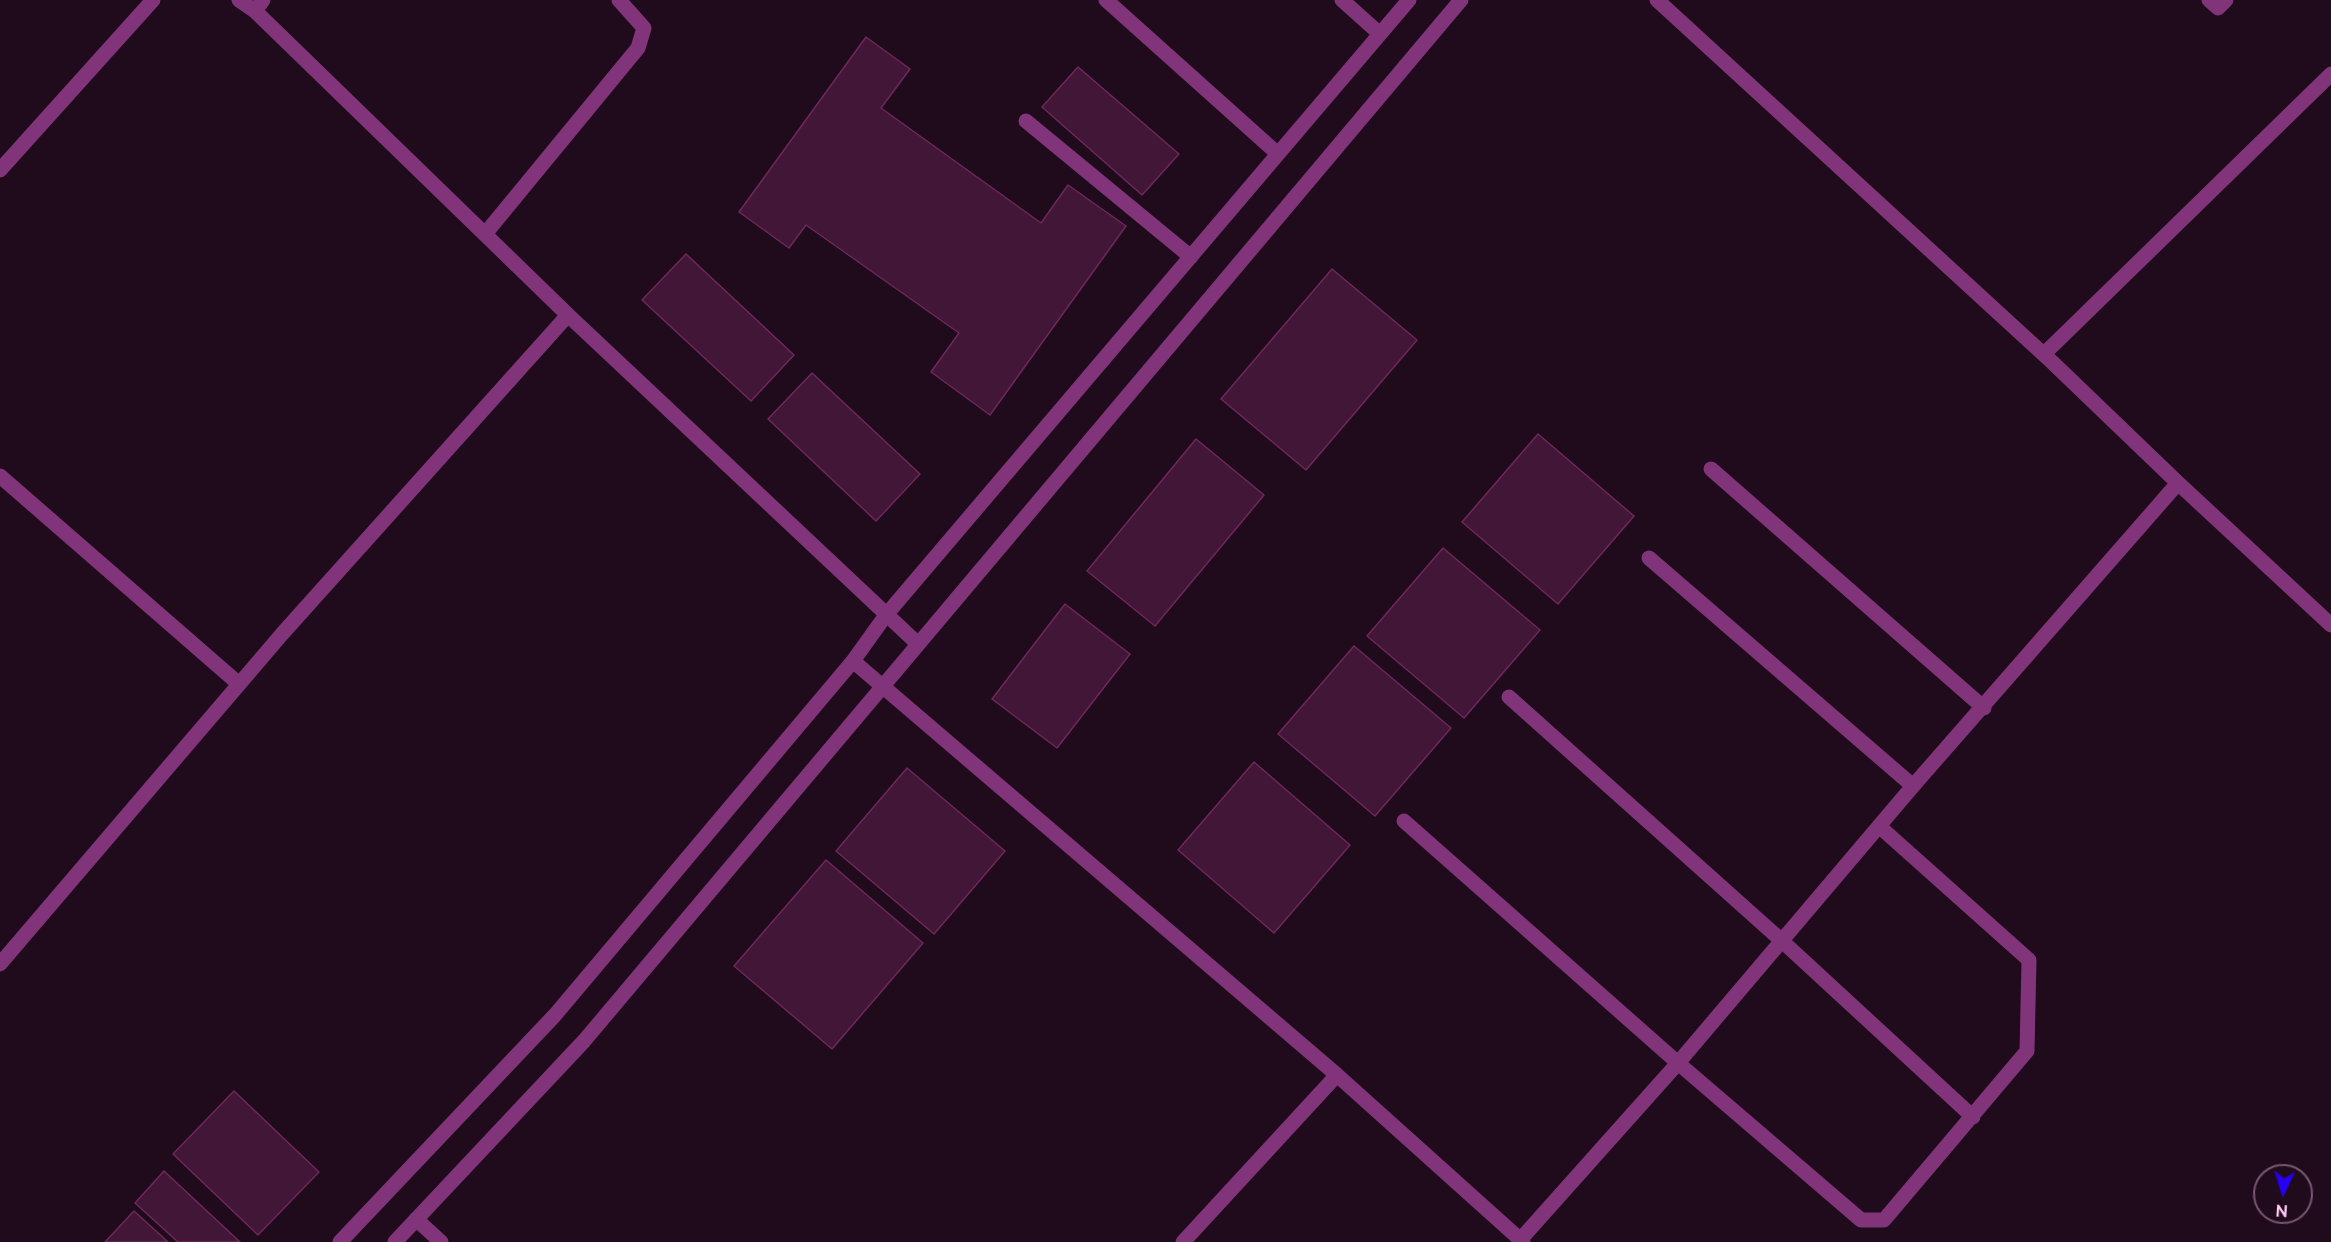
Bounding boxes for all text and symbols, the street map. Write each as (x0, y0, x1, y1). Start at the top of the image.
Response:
north arrow (2253, 1164, 2313, 1224)
text: N (2275, 1201, 2289, 1220)

